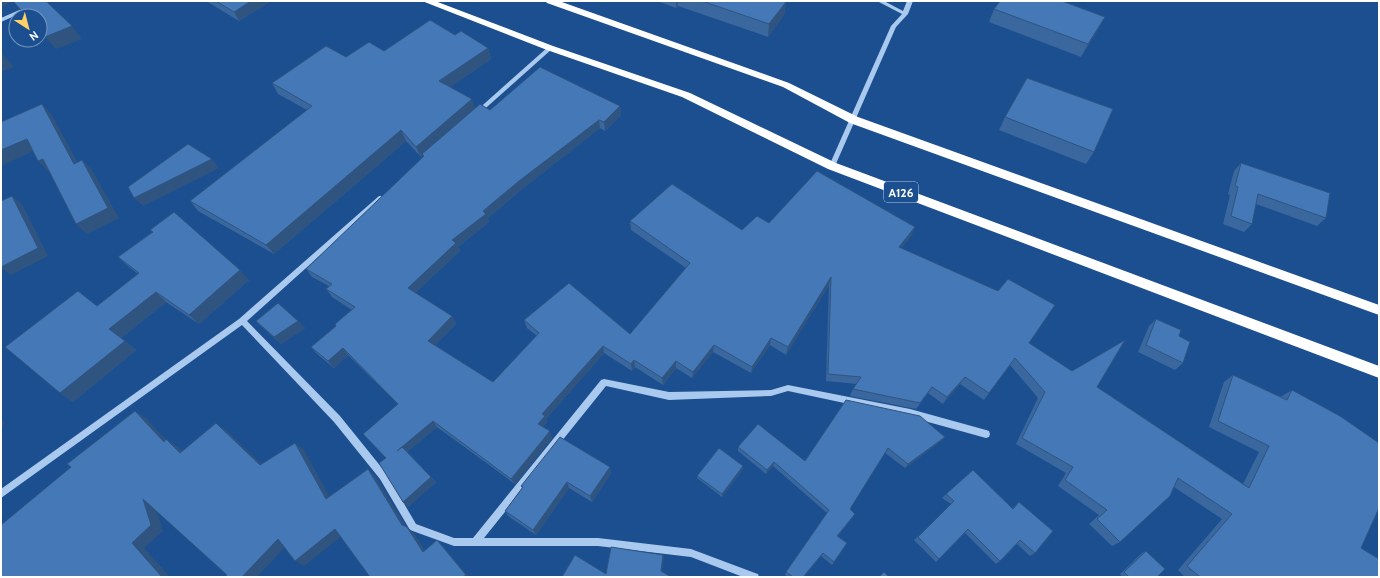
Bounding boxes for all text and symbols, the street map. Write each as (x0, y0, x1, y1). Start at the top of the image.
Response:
north arrow (8, 8, 48, 48)
text: N (27, 28, 41, 44)
road number: A126 (884, 182, 918, 202)

